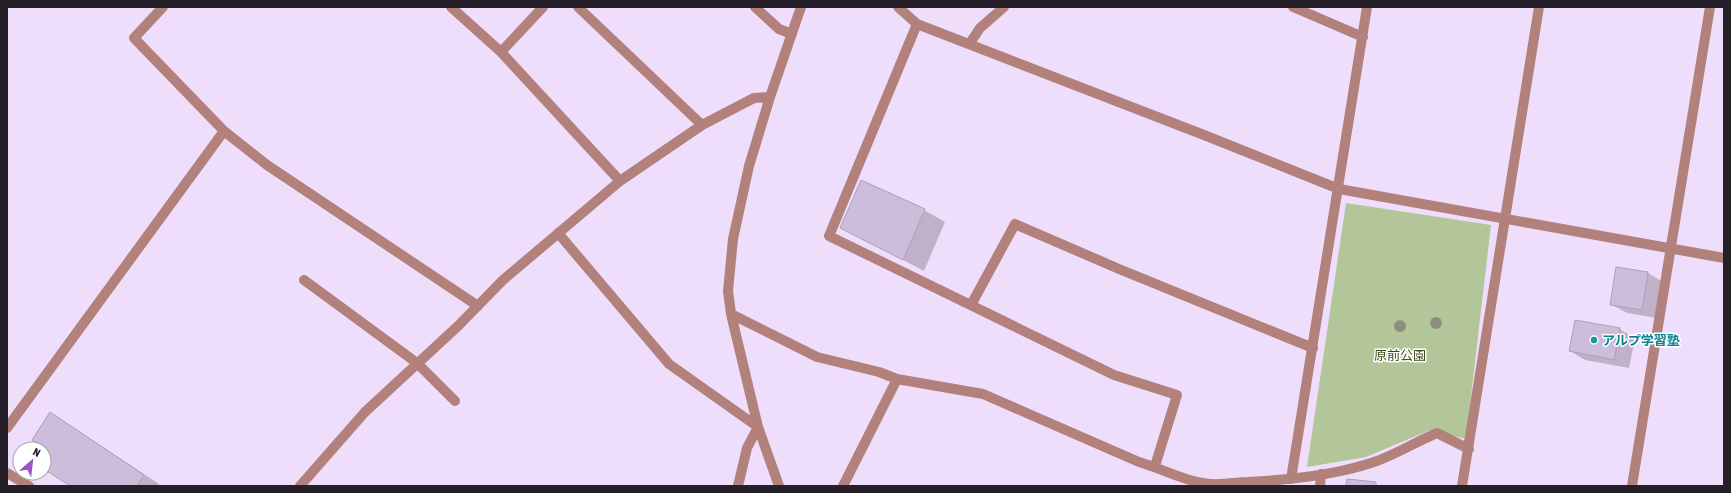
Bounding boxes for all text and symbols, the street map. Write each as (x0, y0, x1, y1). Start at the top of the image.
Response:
place label: アルプ学習塾 (1602, 333, 1680, 348)
marker: アルプ学習塾 (1589, 335, 1599, 345)
park label: 原前公園 (1374, 348, 1426, 363)
north arrow (12, 441, 52, 481)
text: N (31, 445, 42, 459)

